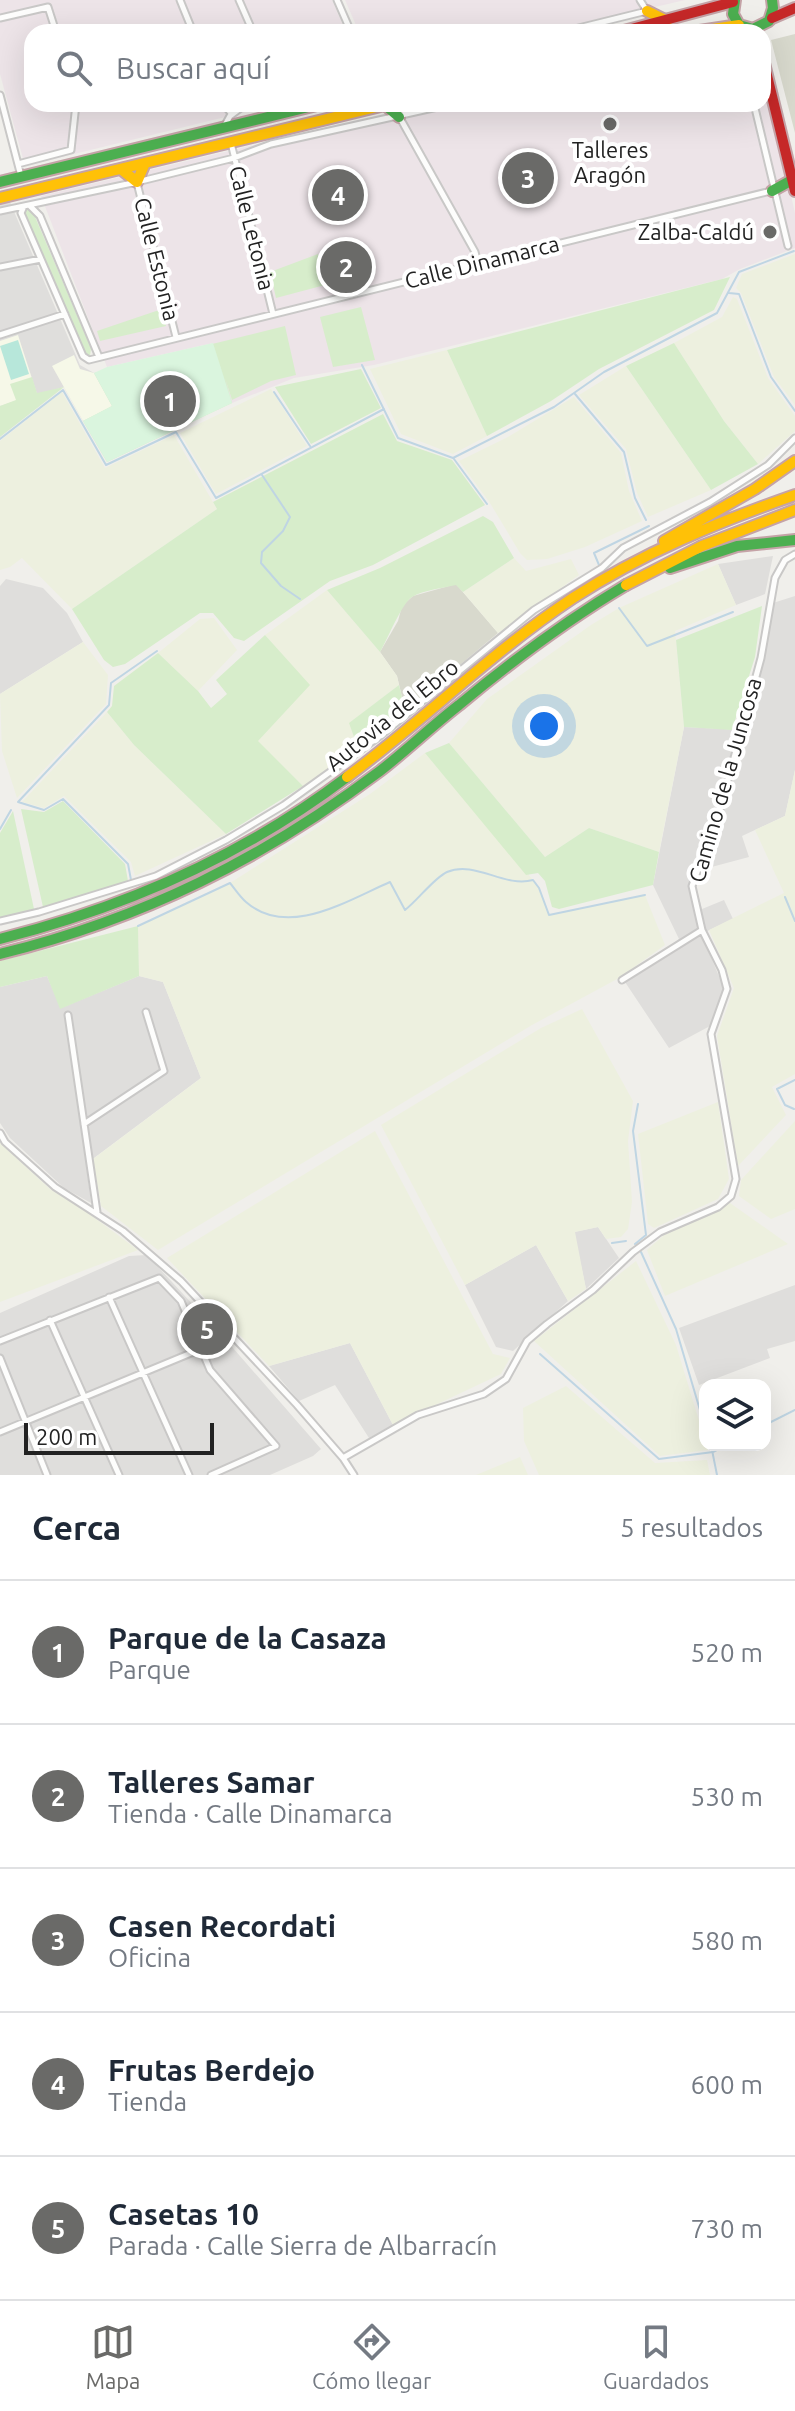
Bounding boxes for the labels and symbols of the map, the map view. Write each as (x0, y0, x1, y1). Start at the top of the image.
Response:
marker: Talleres Aragón (601, 115, 619, 133)
place label: Talleres Aragón (572, 137, 648, 187)
pin: 3 (502, 148, 554, 208)
street label: Calle Letonia (225, 163, 280, 293)
pin: 4 (312, 165, 364, 225)
street label: Calle Estonia (130, 195, 185, 323)
place label: Zalba-Caldú (638, 219, 754, 244)
marker: Zalba-Caldú (761, 223, 779, 241)
street label: Calle Dinamarca (402, 230, 562, 293)
pin: 2 (320, 237, 372, 297)
pin: 1 (144, 371, 196, 431)
street label: Autovía del Ebro (321, 654, 463, 776)
street label: Camino de la Juncosa (683, 675, 766, 885)
your location (524, 706, 564, 746)
pin: 5 (181, 1299, 233, 1359)
scale bar (24, 1419, 214, 1455)

